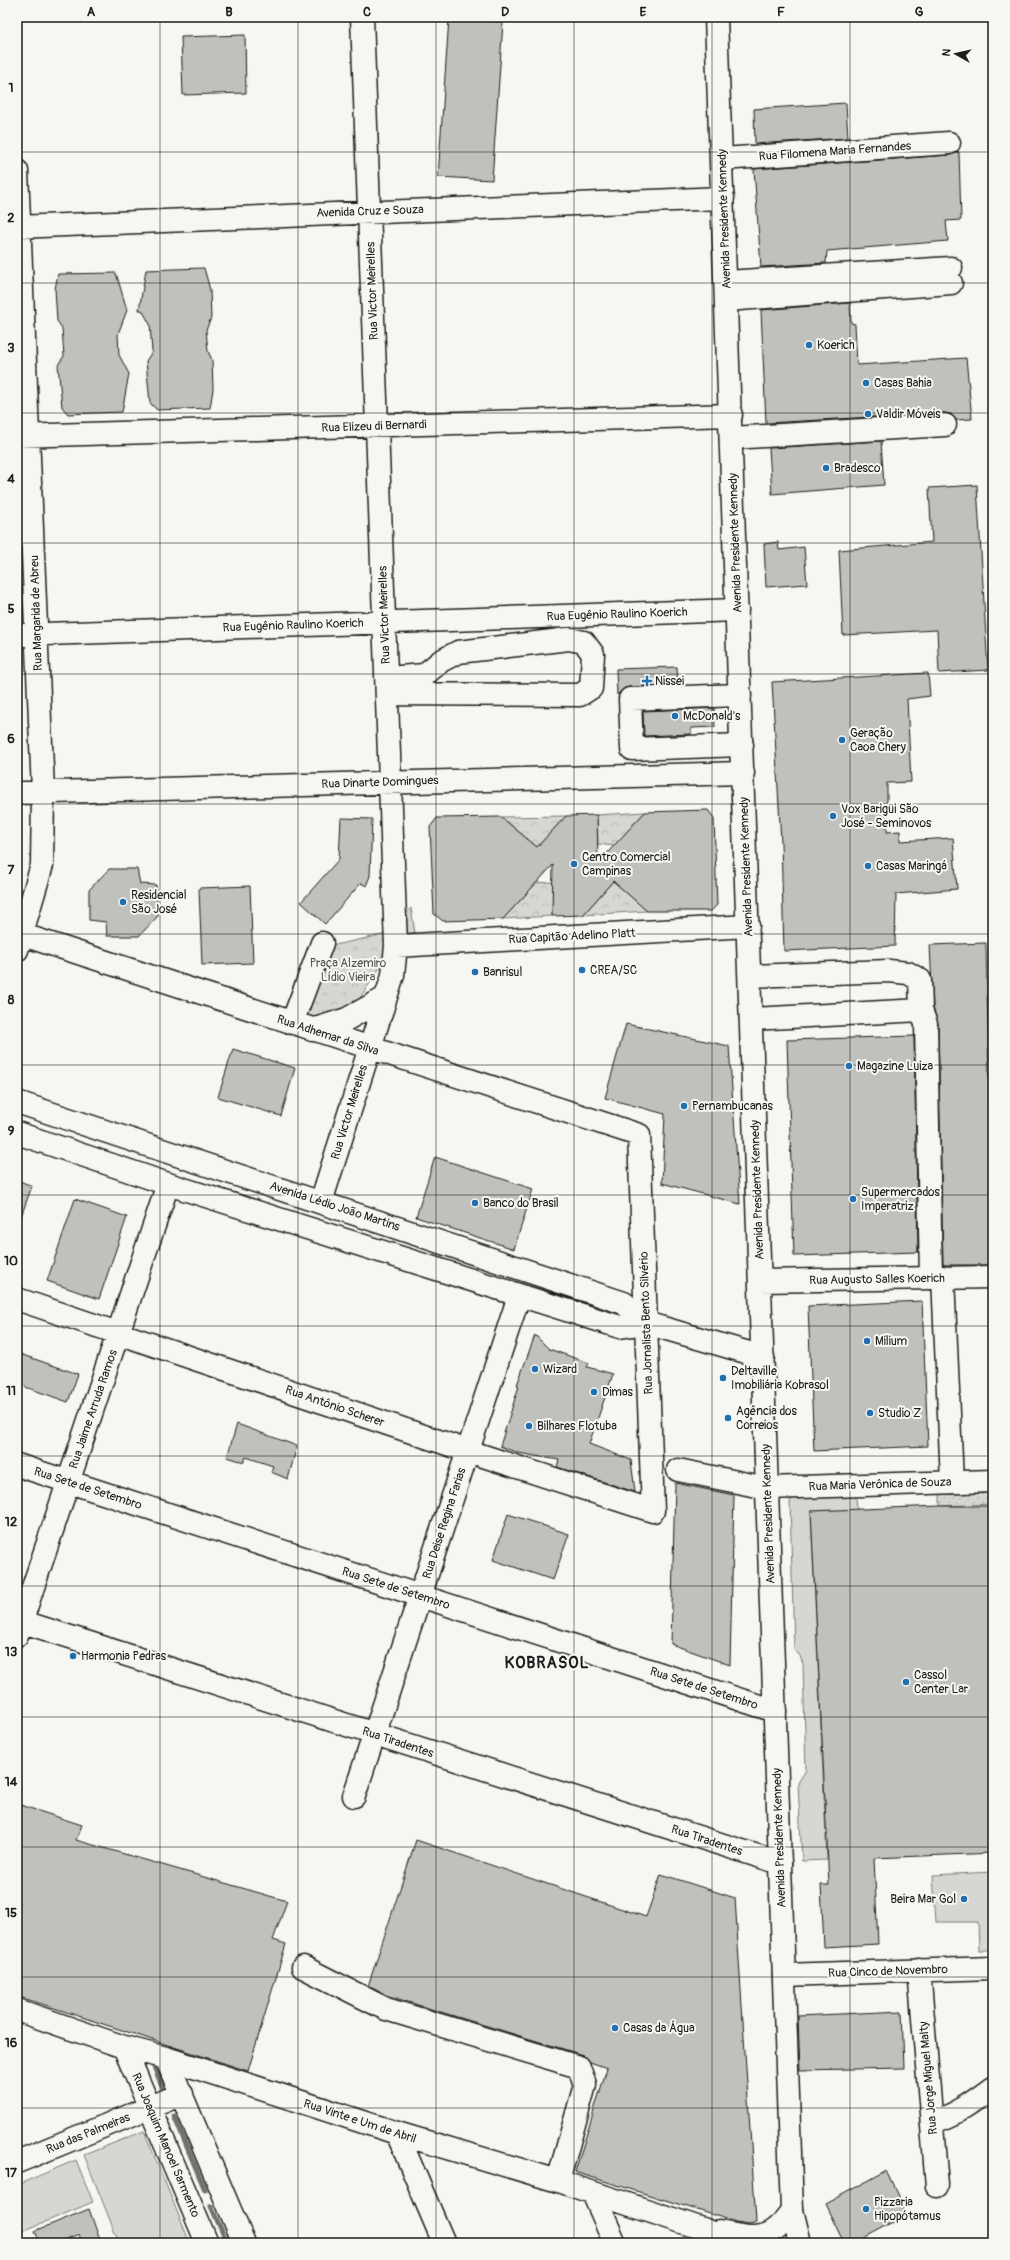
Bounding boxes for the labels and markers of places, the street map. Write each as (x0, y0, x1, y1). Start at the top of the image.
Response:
place label: Koerich (817, 338, 855, 353)
marker: Koerich (804, 340, 814, 350)
place label: Casas Bahia (874, 376, 932, 391)
marker: Casas Bahia (861, 378, 871, 388)
place label: Valdir Móveis (876, 407, 941, 422)
marker: Valdir Móveis (863, 409, 873, 419)
place label: Bradesco (834, 461, 881, 476)
marker: Bradesco (821, 463, 831, 473)
place label: Nissei (655, 674, 684, 689)
marker: Nissei (642, 676, 652, 686)
place label: McDonald's (683, 709, 741, 724)
marker: McDonald's (670, 711, 680, 721)
place label: Geração Caoa Chery (850, 726, 906, 755)
marker: Geração Caoa Chery (837, 735, 847, 745)
place label: Vox Barigüi São José - Seminovos (841, 802, 932, 831)
marker: Vox Barigüi São José - Seminovos (828, 811, 838, 821)
place label: Centro Comercial Campinas (582, 850, 671, 879)
marker: Centro Comercial Campinas (569, 859, 579, 869)
place label: Casas Maringá (876, 859, 947, 874)
marker: Casas Maringá (863, 861, 873, 871)
place label: Residencial São José (131, 888, 187, 917)
marker: Residencial São José (118, 897, 128, 907)
place label: CREA/SC (590, 963, 637, 978)
place label: Banrisul (483, 965, 522, 980)
marker: CREA/SC (577, 965, 587, 975)
marker: Banrisul (470, 967, 480, 977)
place label: Magazine Luiza (857, 1059, 934, 1074)
marker: Magazine Luiza (844, 1061, 854, 1071)
place label: Pernambucanas (692, 1099, 773, 1114)
marker: Pernambucanas (679, 1101, 689, 1111)
place label: Supermercados Imperatriz (861, 1185, 941, 1214)
marker: Supermercados Imperatriz (848, 1194, 858, 1204)
place label: Banco do Brasil (483, 1196, 559, 1211)
marker: Banco do Brasil (470, 1198, 480, 1208)
place label: Milium (875, 1334, 907, 1349)
marker: Milium (862, 1336, 872, 1346)
place label: Wizard (543, 1362, 577, 1377)
marker: Wizard (530, 1364, 540, 1374)
place label: Deltaville Imobiliária Kobrasol (731, 1364, 829, 1393)
marker: Deltaville Imobiliária Kobrasol (718, 1373, 728, 1383)
place label: Dimas (602, 1385, 634, 1400)
marker: Dimas (589, 1387, 599, 1397)
place label: Agência dos Correios (736, 1404, 798, 1433)
place label: Studio Z (878, 1406, 921, 1421)
marker: Studio Z (865, 1408, 875, 1418)
marker: Agência dos Correios (723, 1413, 733, 1423)
place label: Bilhares Flotuba (537, 1419, 617, 1434)
marker: Bilhares Flotuba (524, 1421, 534, 1431)
place label: Harmonia Pedras (81, 1649, 167, 1664)
marker: Harmonia Pedras (68, 1651, 78, 1661)
place label: Cassol Center Lar (914, 1668, 969, 1697)
marker: Cassol Center Lar (901, 1677, 911, 1687)
place label: Beira Mar Gol (890, 1892, 956, 1907)
marker: Beira Mar Gol (959, 1894, 969, 1904)
place label: Casas da Água (623, 2020, 695, 2036)
marker: Casas da Água (610, 2023, 620, 2033)
place label: Pizzaria Hipopótamus (874, 2195, 941, 2224)
marker: Pizzaria Hipopótamus (861, 2204, 871, 2214)

